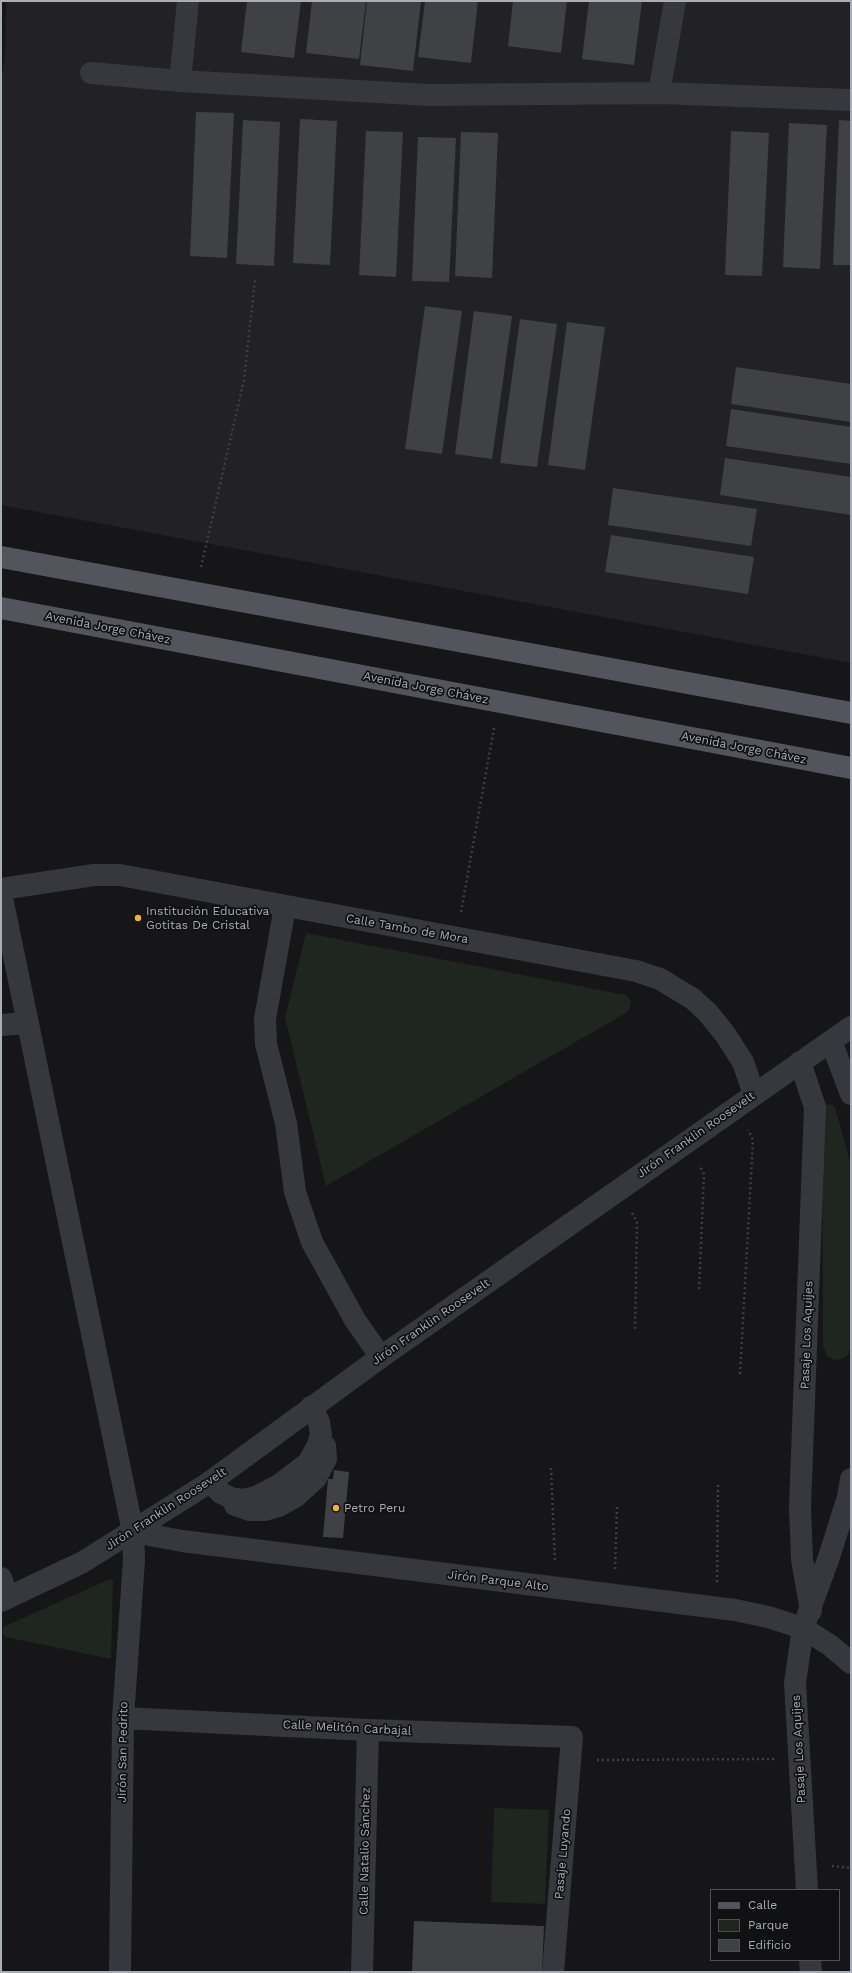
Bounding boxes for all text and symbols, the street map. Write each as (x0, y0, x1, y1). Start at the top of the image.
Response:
street label: Avenida Jorge Chávez (44, 609, 172, 647)
street label: Avenida Jorge Chávez (362, 669, 490, 707)
street label: Avenida Jorge Chávez (680, 729, 808, 767)
place label: Institución Educativa Gotitas De Cristal (146, 904, 269, 932)
street label: Calle Tambo de Mora (345, 911, 469, 947)
marker: Institución Educativa Gotitas De Cristal (133, 913, 143, 923)
street label: Jirón Franklin Roosevelt (634, 1089, 758, 1181)
street label: Jirón Franklin Roosevelt (369, 1276, 493, 1368)
street label: Pasaje Los Aquijes (798, 1281, 816, 1389)
street label: Jirón Franklin Roosevelt (103, 1465, 229, 1553)
place label: Petro Peru (344, 1501, 405, 1515)
marker: Petro Peru (331, 1503, 341, 1513)
street label: Jirón Parque Alto (447, 1568, 549, 1594)
street label: Pasaje Los Aquijes (789, 1694, 809, 1804)
street label: Jirón San Pedrito (115, 1701, 131, 1803)
street label: Calle Melitón Carbajal (282, 1717, 412, 1739)
street label: Calle Natalio Sánchez (357, 1787, 373, 1915)
street label: Pasaje Luyando (552, 1808, 574, 1900)
legend (710, 1889, 840, 1961)
text: Calle (748, 1898, 777, 1912)
text: Parque (748, 1918, 789, 1932)
text: Edificio (748, 1938, 791, 1952)

